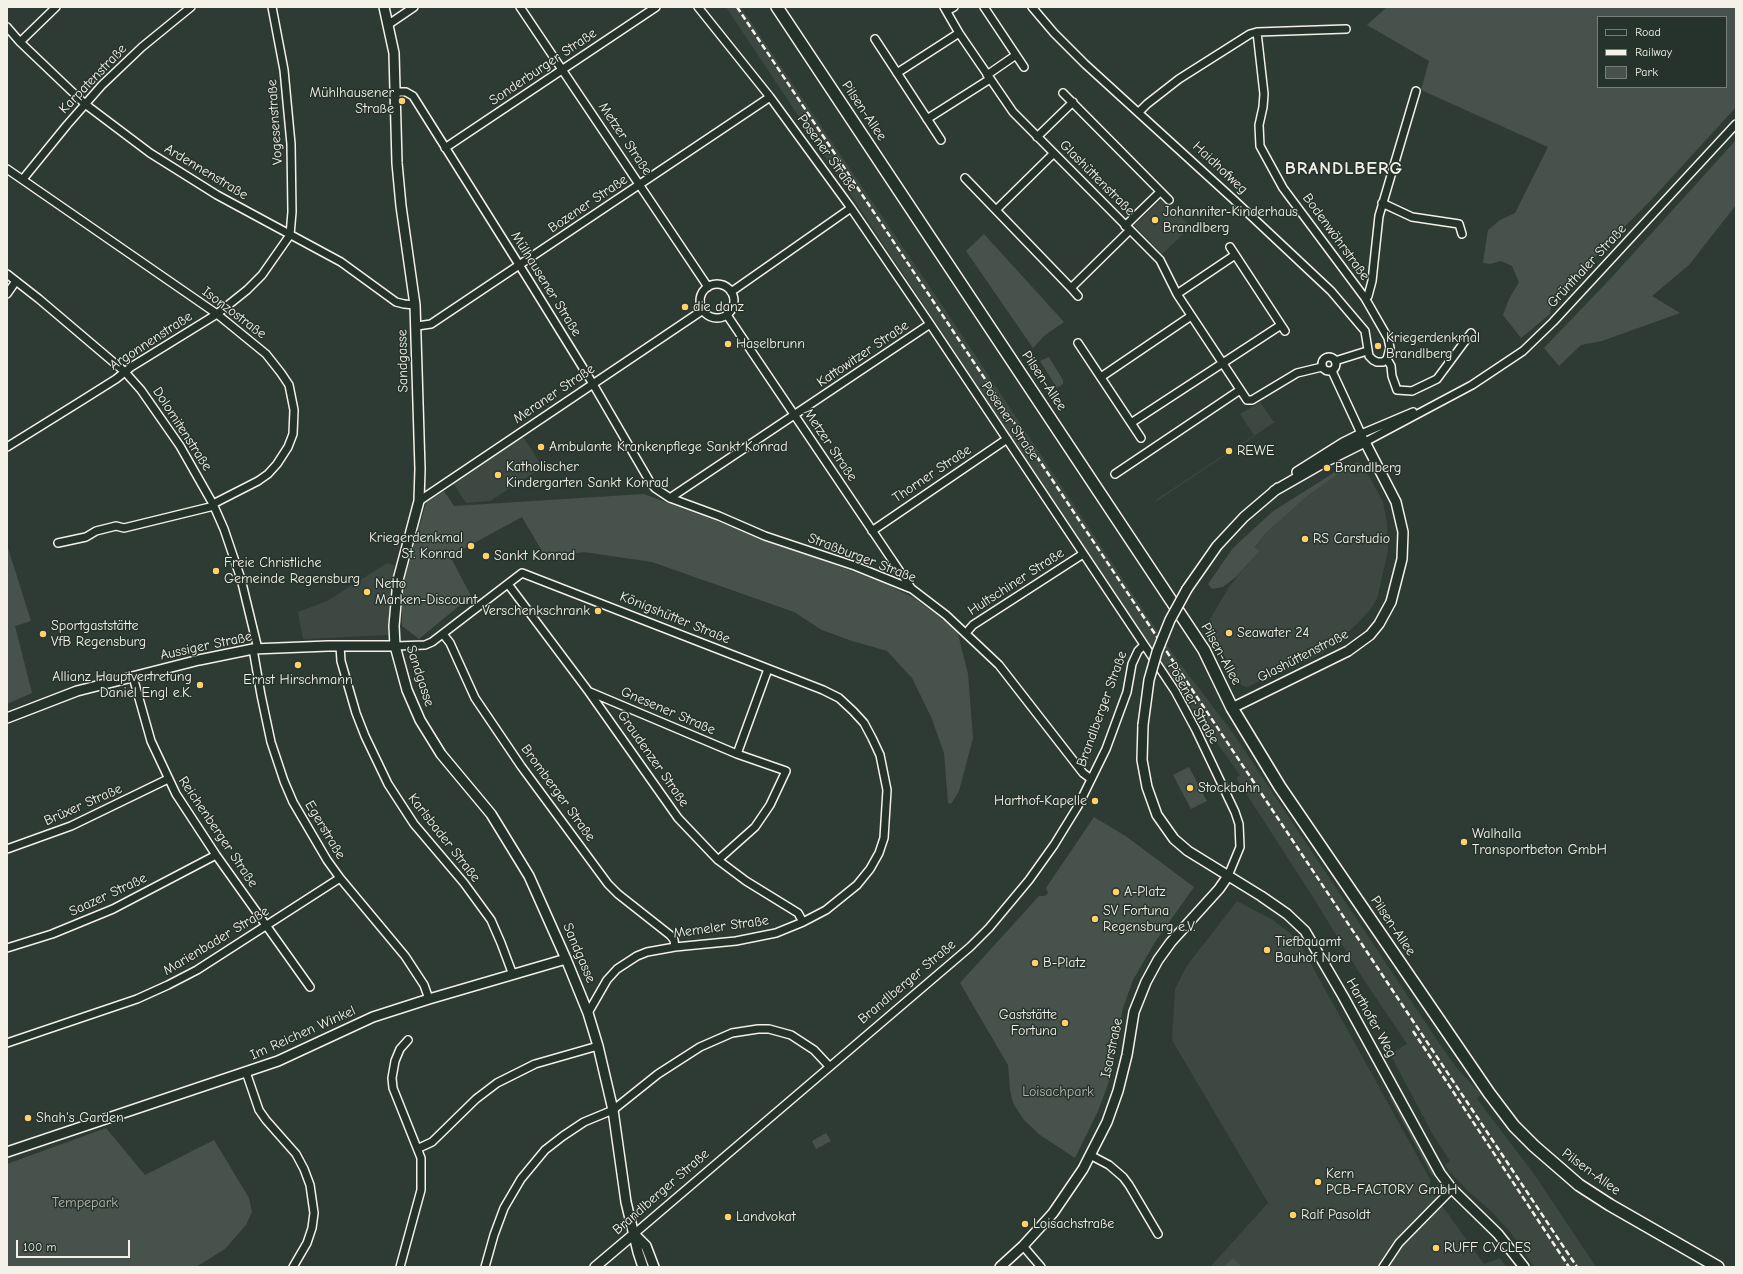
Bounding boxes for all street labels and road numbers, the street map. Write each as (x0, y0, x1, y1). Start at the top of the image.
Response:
street label: Sonderburger Straße (486, 25, 600, 109)
street label: Karpatenstraße (56, 41, 130, 117)
street label: Pilsen-Allee (838, 78, 890, 144)
street label: Vogesenstraße (264, 79, 286, 165)
street label: Metzer Straße (594, 99, 656, 179)
street label: Posener Straße (793, 111, 861, 195)
street label: Glashüttenstraße (1056, 137, 1138, 219)
street label: Haidhofweg (1189, 138, 1251, 198)
street label: Ardennenstraße (161, 140, 251, 204)
street label: Bozener Straße (545, 171, 631, 237)
street label: Bodenwöhrstraße (1299, 190, 1373, 284)
street label: Grünthaler Straße (1544, 221, 1630, 311)
street label: Mülhausener Straße (507, 229, 585, 339)
street label: Isonzostraße (199, 283, 269, 343)
street label: Argonnenstraße (107, 308, 195, 374)
street label: Kattowitzer Straße (814, 317, 912, 391)
street label: Sandgasse (394, 329, 412, 393)
street label: Pilsen-Allee (1018, 348, 1070, 414)
street label: Meraner Straße (510, 361, 598, 427)
street label: Posener Straße (978, 379, 1042, 463)
street label: Dolomitenstraße (149, 384, 215, 474)
street label: Metzer Straße (799, 405, 861, 485)
street label: Thorner Straße (889, 441, 975, 507)
street label: Straßburger Straße (805, 530, 919, 586)
street label: Hultschiner Straße (965, 545, 1067, 619)
street label: Königshütter Straße (617, 588, 733, 648)
street label: Pilsen-Allee (1197, 620, 1245, 688)
street label: Glashüttenstraße (1255, 626, 1351, 686)
street label: Aussiger Straße (159, 628, 253, 664)
street label: Sandgasse (402, 643, 438, 709)
street label: Brandlberger Straße (1073, 649, 1131, 769)
street label: Posener Straße (1164, 659, 1222, 747)
street label: Gnesener Straße (618, 683, 718, 739)
street label: Graudenzer Straße (614, 708, 692, 810)
street label: Bromberger Straße (517, 741, 599, 845)
street label: Reichenberger Straße (175, 773, 261, 891)
street label: Brüxer Straße (41, 780, 125, 830)
street label: Karlsbader Straße (404, 790, 484, 886)
street label: Egerstraße (301, 798, 349, 862)
street label: Saazer Straße (66, 870, 150, 920)
street label: Pilsen-Allee (1367, 893, 1419, 959)
street label: Marienbader Straße (160, 903, 272, 979)
street label: Memeler Straße (672, 912, 770, 942)
street label: Sandgasse (559, 921, 599, 985)
street label: Brandlberger Straße (855, 936, 959, 1028)
street label: Harthofer Weg (1342, 975, 1400, 1061)
street label: Im Reichen Winkel (248, 1002, 358, 1064)
street label: Isarstraße (1097, 1017, 1127, 1079)
street label: Pilsen-Allee (1558, 1145, 1624, 1199)
street label: Brandlberger Straße (609, 1146, 713, 1238)

